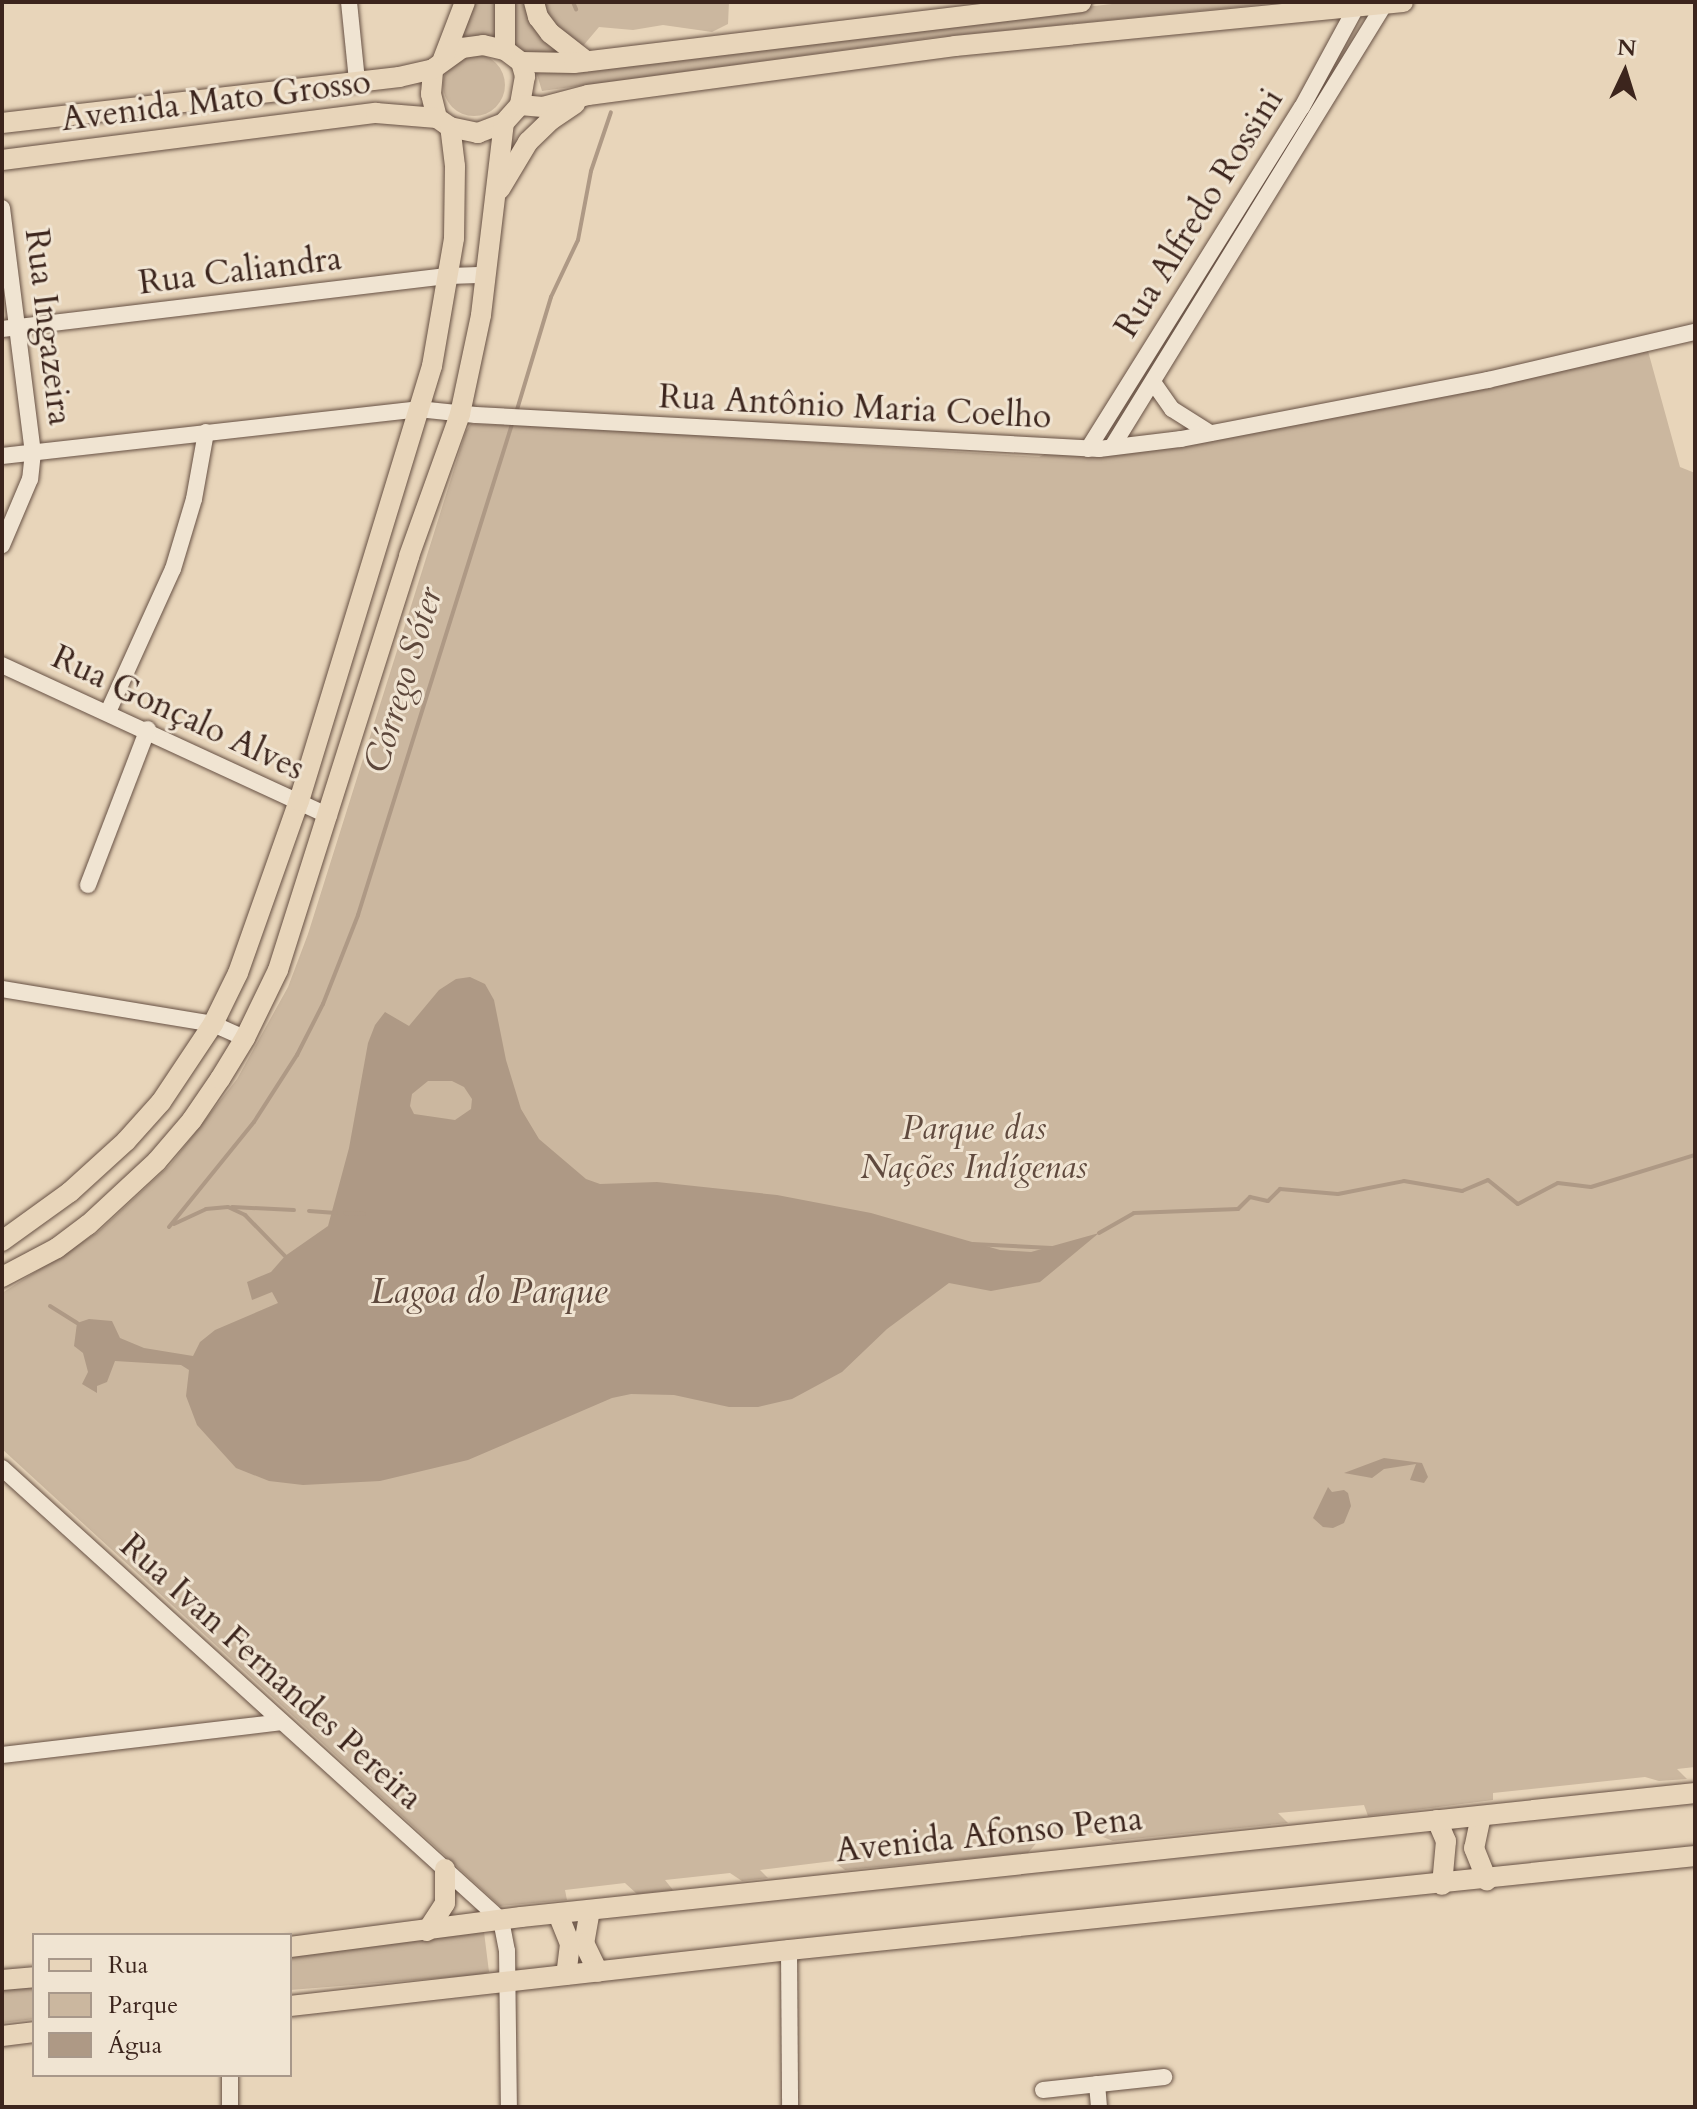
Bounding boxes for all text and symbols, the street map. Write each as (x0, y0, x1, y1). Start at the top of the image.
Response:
north arrow (1585, 32, 1665, 112)
text: N (1616, 32, 1637, 64)
street label: Avenida Mato Grosso (59, 62, 373, 140)
street label: Rua Alfredo Rossini (1106, 81, 1292, 345)
street label: Rua Ingazeira (16, 226, 80, 428)
street label: Rua Caliandra (136, 238, 344, 304)
street label: Rua Antônio Maria Coelho (658, 376, 1052, 438)
water label: Córrego Sóter (354, 582, 452, 778)
street label: Rua Gonçalo Alves (45, 637, 311, 789)
park label: Parque das Nações Indígenas (861, 1108, 1087, 1188)
water label: Lagoa do Parque (371, 1270, 607, 1314)
street label: Rua Ivan Fernandes Pereira (111, 1525, 431, 1819)
street label: Avenida Afonso Pena (834, 1799, 1144, 1871)
legend (32, 1933, 292, 2077)
text: Rua (108, 1949, 148, 1982)
text: Parque (108, 1989, 178, 2022)
text: Água (108, 2029, 162, 2062)

